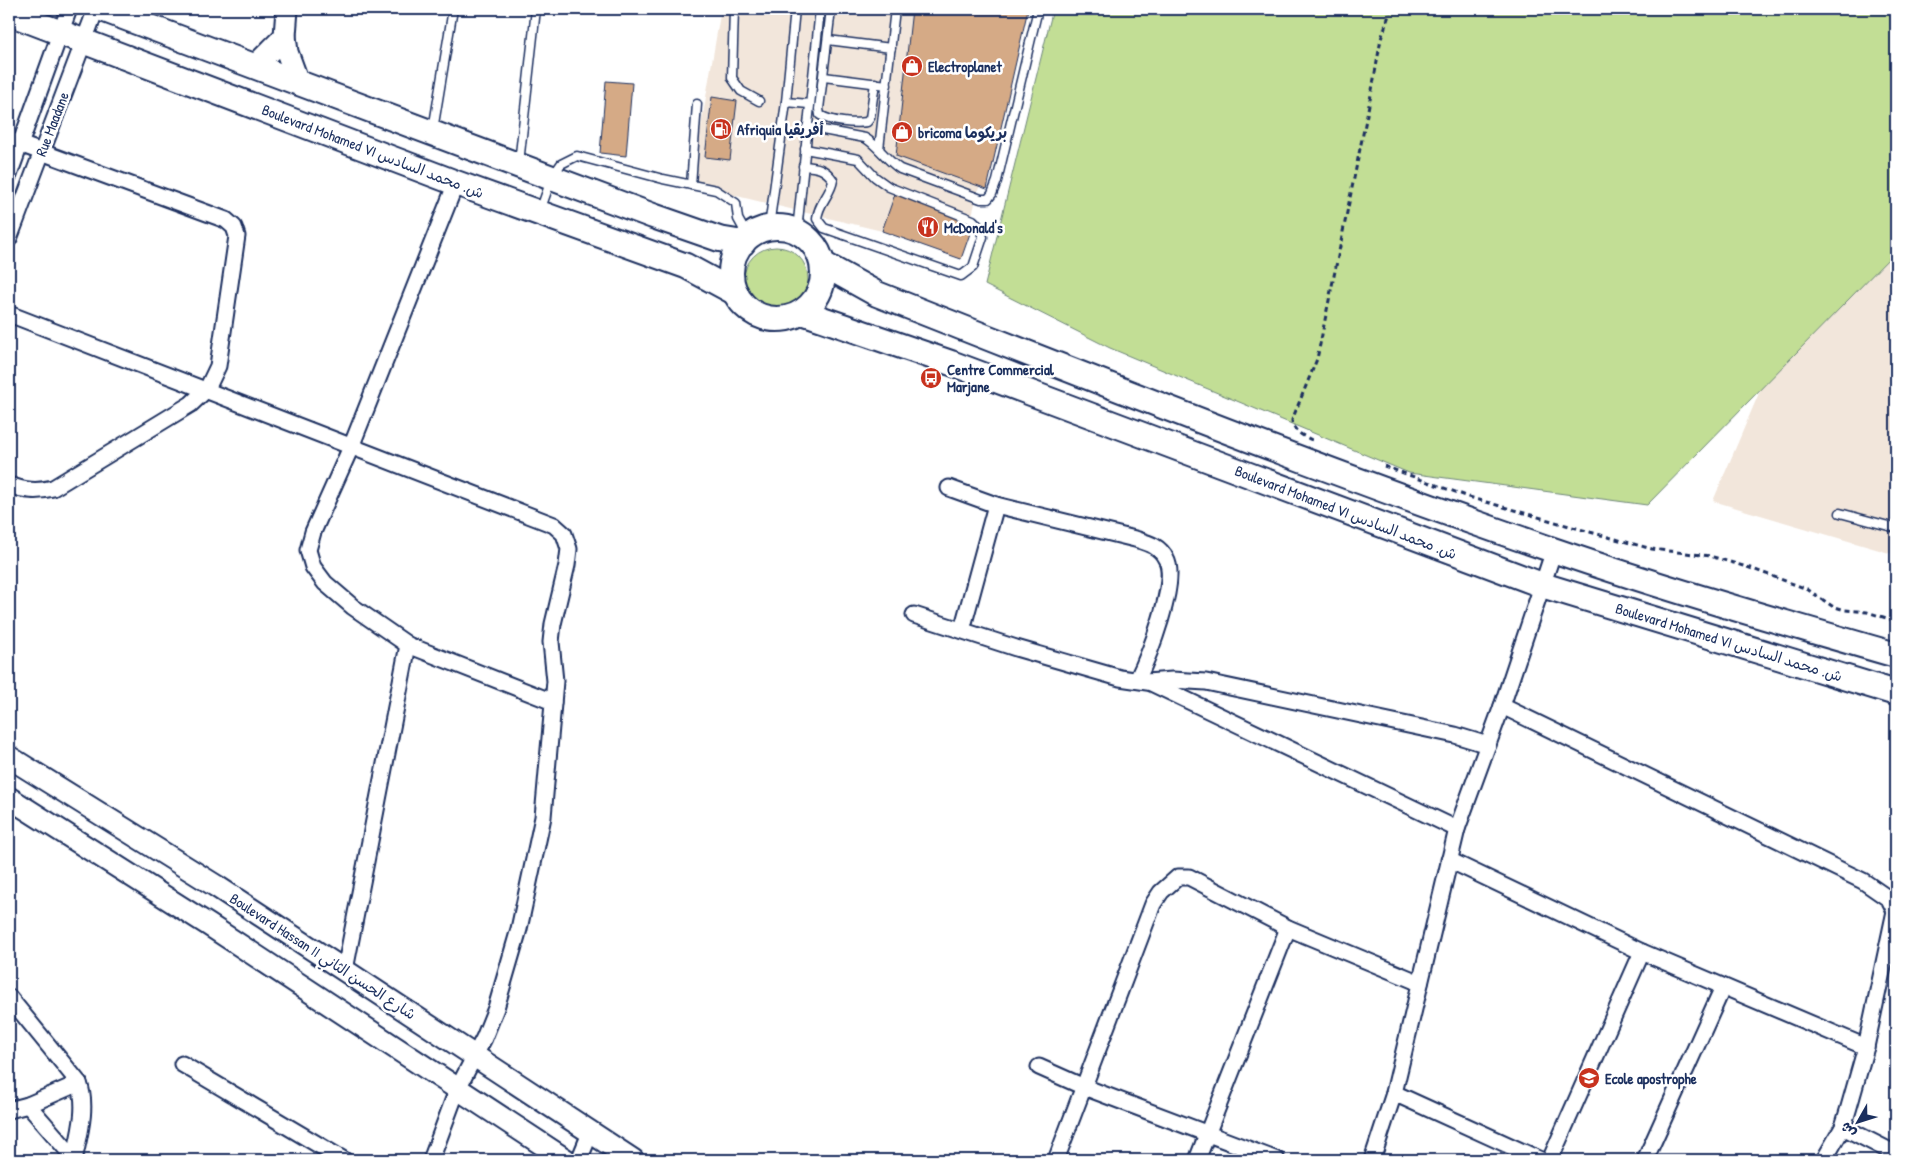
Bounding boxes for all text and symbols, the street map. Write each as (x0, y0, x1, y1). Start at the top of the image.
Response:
shop icon: Electroplanet (900, 54, 924, 78)
place label: Electroplanet (928, 56, 1002, 78)
street label: Rue Maadane (30, 89, 74, 159)
street label: Boulevard Mohamed VI ش. محمد السادس (259, 99, 487, 203)
fuel station icon: Afriquia أفريقيا (709, 117, 733, 141)
place label: Afriquia أفريقيا (737, 119, 824, 141)
shop icon: bricoma بريكوما (890, 120, 914, 144)
place label: bricoma بريكوما (918, 122, 1007, 143)
restaurant icon: McDonald's (916, 215, 940, 239)
place label: McDonald's (944, 217, 1003, 238)
place label: Centre Commercial Marjane (947, 359, 1055, 397)
bus stop icon: Centre Commercial Marjane (919, 366, 943, 390)
street label: Boulevard Mohamed VI ش. محمد السادس (1232, 460, 1460, 564)
street label: Boulevard Mohamed VI ش. محمد السادس (1613, 597, 1845, 687)
street label: Boulevard Hassan II شارع الحسن الثاني (224, 888, 420, 1027)
school or university icon: Ecole apostrophe (1577, 1066, 1601, 1090)
place label: Ecole apostrophe (1605, 1068, 1697, 1090)
north arrow (1832, 1096, 1882, 1146)
text: ش (1835, 1119, 1860, 1142)

